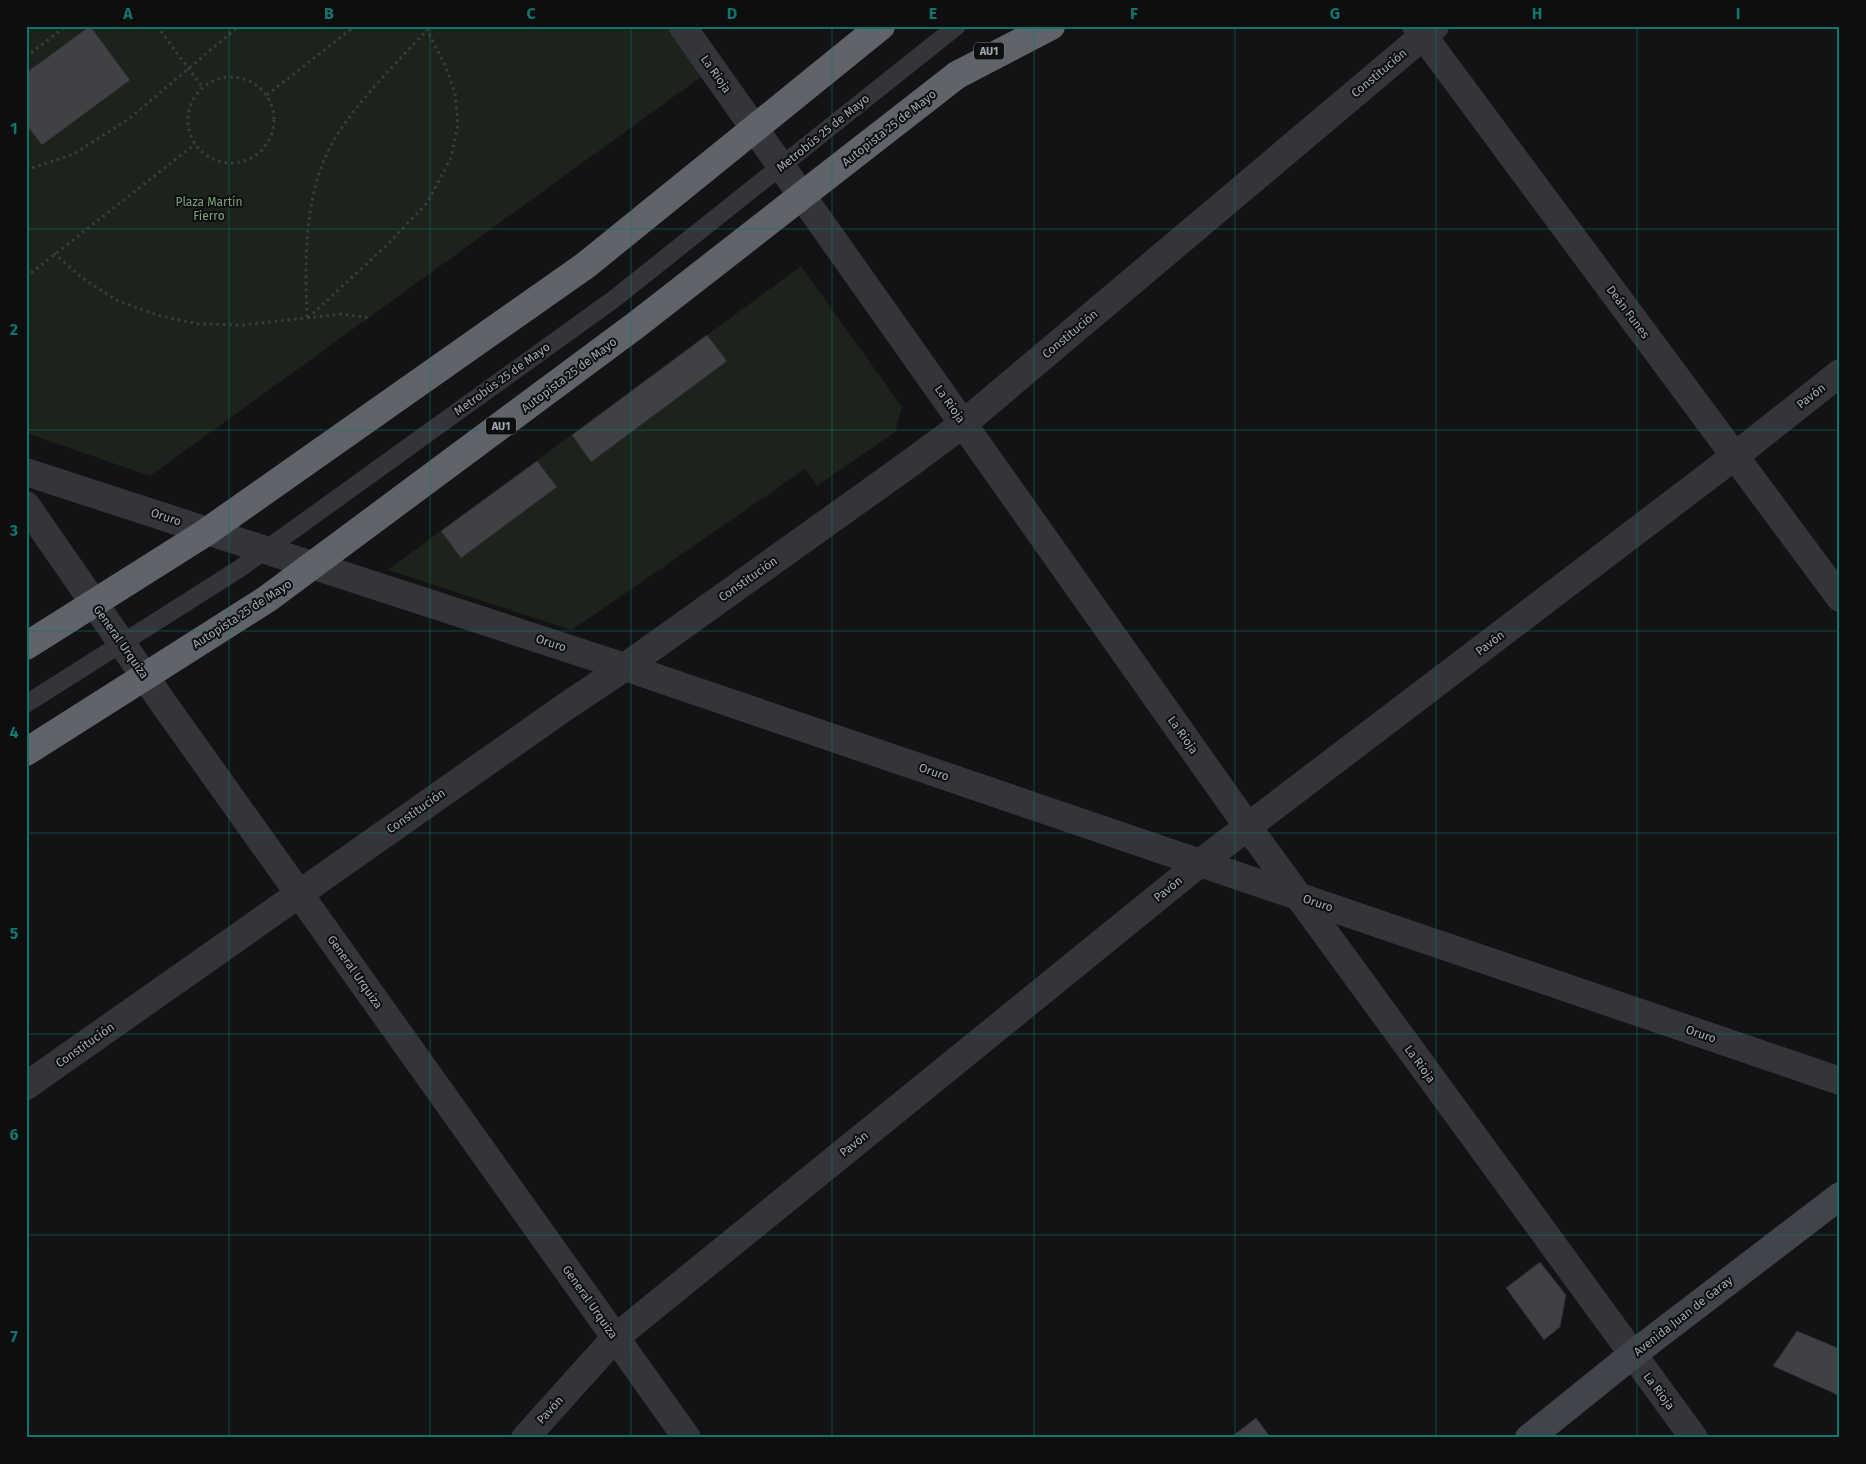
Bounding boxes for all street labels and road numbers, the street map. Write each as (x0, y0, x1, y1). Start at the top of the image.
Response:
road number: AU1 (974, 42, 1004, 59)
street label: Constitución (1348, 46, 1410, 100)
street label: La Rioja (698, 52, 734, 96)
street label: Autopista 25 de Mayo (839, 87, 939, 169)
street label: Metrobús 25 de Mayo (774, 91, 872, 175)
street label: Deán Funes (1604, 283, 1653, 341)
street label: Constitución (1039, 307, 1101, 361)
street label: Autopista 25 de Mayo (519, 335, 619, 415)
street label: Metrobús 25 de Mayo (451, 340, 553, 418)
street label: Pavón (1794, 380, 1828, 412)
street label: La Rioja (932, 382, 968, 426)
road number: AU1 (486, 418, 516, 434)
street label: Oruro (149, 506, 183, 528)
street label: Constitución (716, 554, 780, 604)
street label: Autopista 25 de Mayo (190, 577, 294, 651)
street label: General Urquiza (90, 603, 152, 681)
street label: Pavón (1473, 628, 1507, 658)
street label: Oruro (534, 632, 568, 654)
street label: La Rioja (1165, 713, 1201, 757)
street label: Oruro (917, 760, 951, 784)
street label: Constitución (384, 786, 448, 836)
street label: Pavón (1151, 873, 1185, 905)
street label: Oruro (1301, 891, 1335, 915)
street label: General Urquiza (324, 933, 386, 1011)
street label: Constitución (53, 1020, 117, 1070)
street label: Oruro (1684, 1022, 1718, 1046)
street label: La Rioja (1402, 1042, 1438, 1086)
street label: Pavón (837, 1128, 871, 1160)
street label: General Urquiza (559, 1263, 621, 1341)
street label: Avenida Juan de Garay (1631, 1273, 1735, 1359)
street label: La Rioja (1640, 1370, 1678, 1412)
street label: Pavón (534, 1393, 566, 1427)

